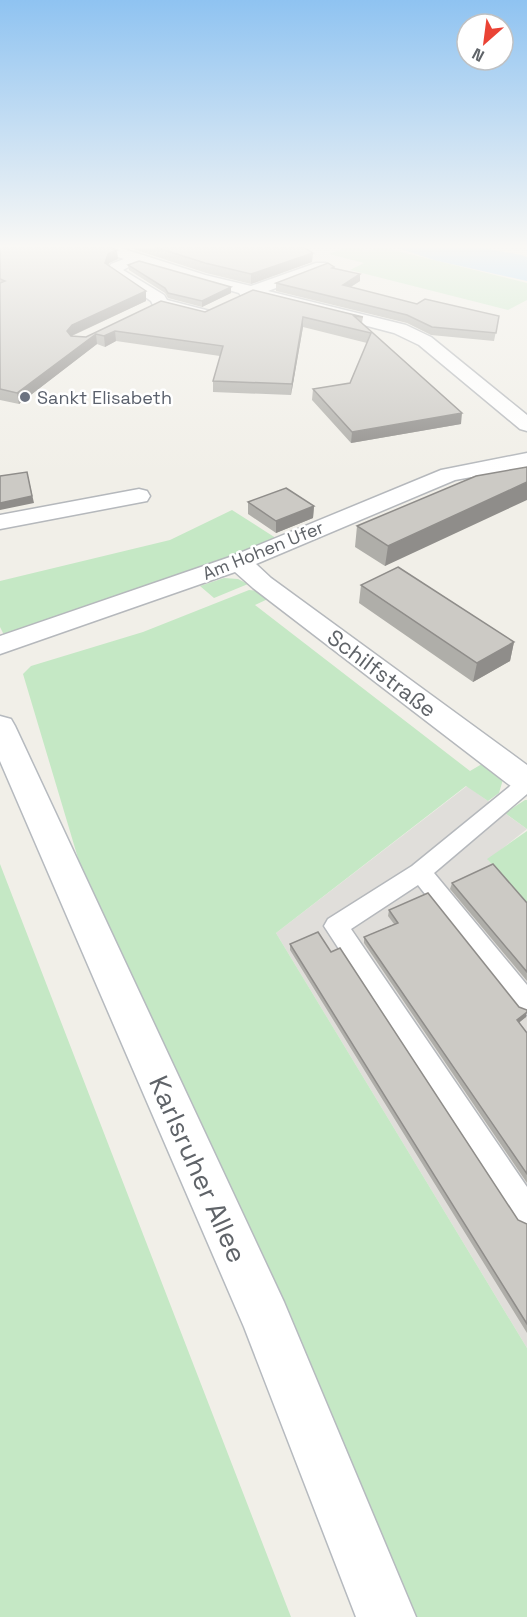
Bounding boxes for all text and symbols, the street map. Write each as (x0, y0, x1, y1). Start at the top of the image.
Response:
north arrow (455, 12, 515, 72)
text: N (469, 43, 488, 67)
place label: Sankt Elisabeth (37, 386, 172, 409)
marker: Sankt Elisabeth (18, 390, 32, 404)
street label: Am Hohen Ufer (199, 515, 327, 585)
street label: Schilfstraße (322, 623, 442, 723)
street label: Karlsruher Allee (141, 1070, 255, 1268)

